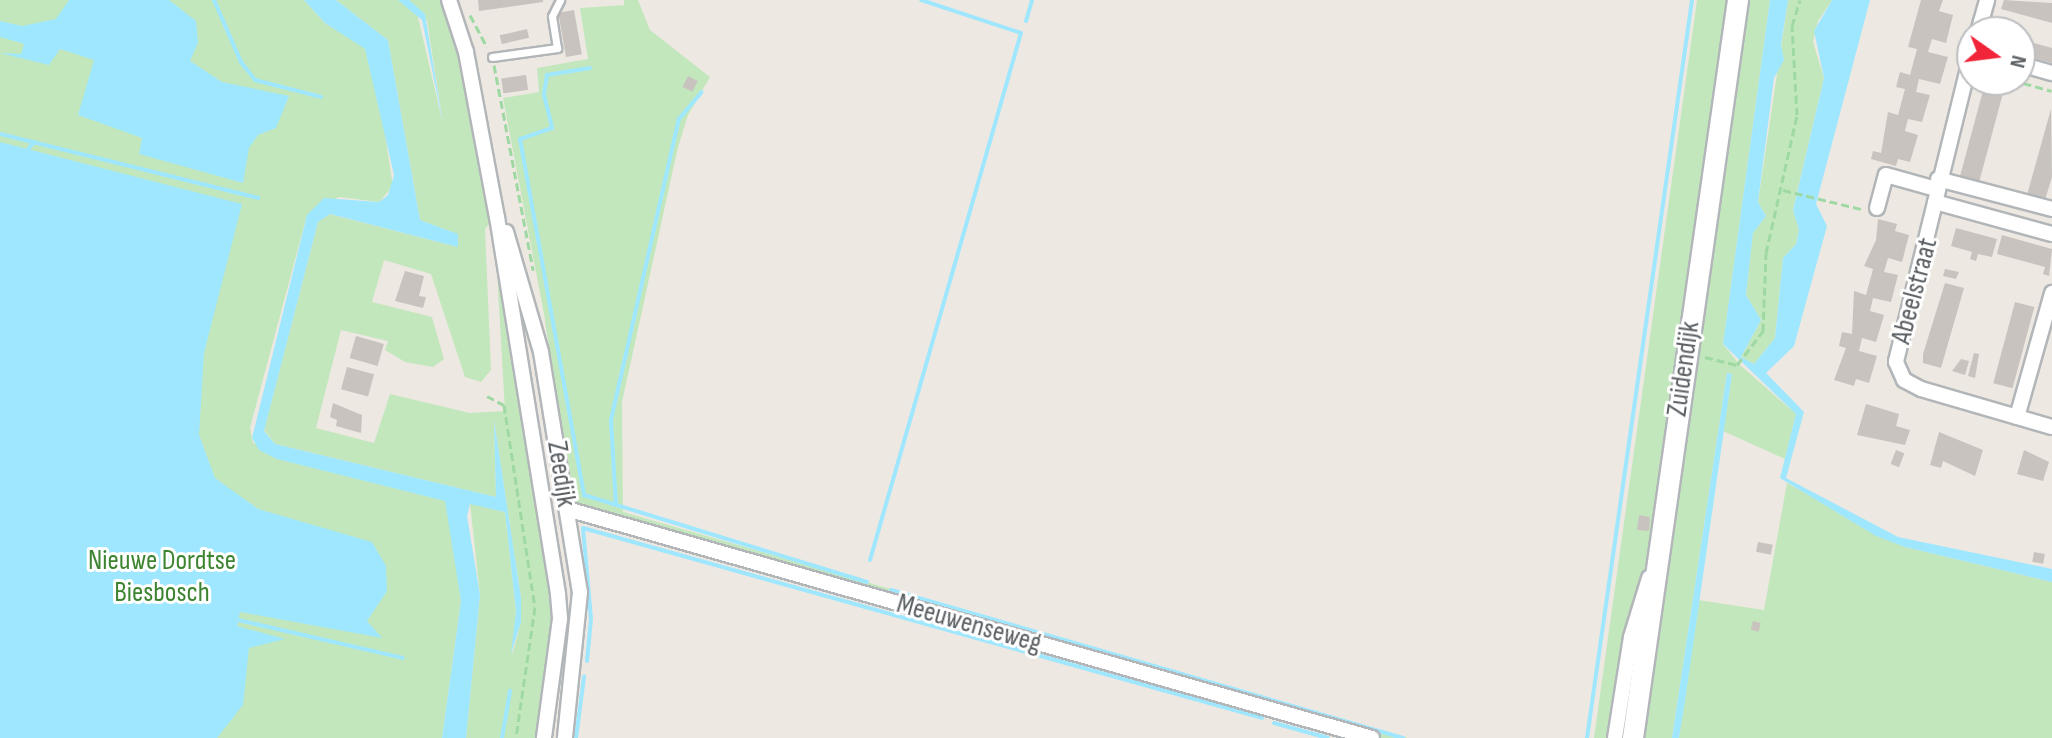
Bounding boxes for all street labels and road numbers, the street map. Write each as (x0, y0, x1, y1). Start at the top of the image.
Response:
street label: Abeelstraat (1885, 235, 1945, 347)
street label: Zuidendijk (1661, 319, 1707, 419)
street label: Zeedijk (539, 439, 583, 509)
street label: Meeuwenseweg (893, 587, 1045, 661)

